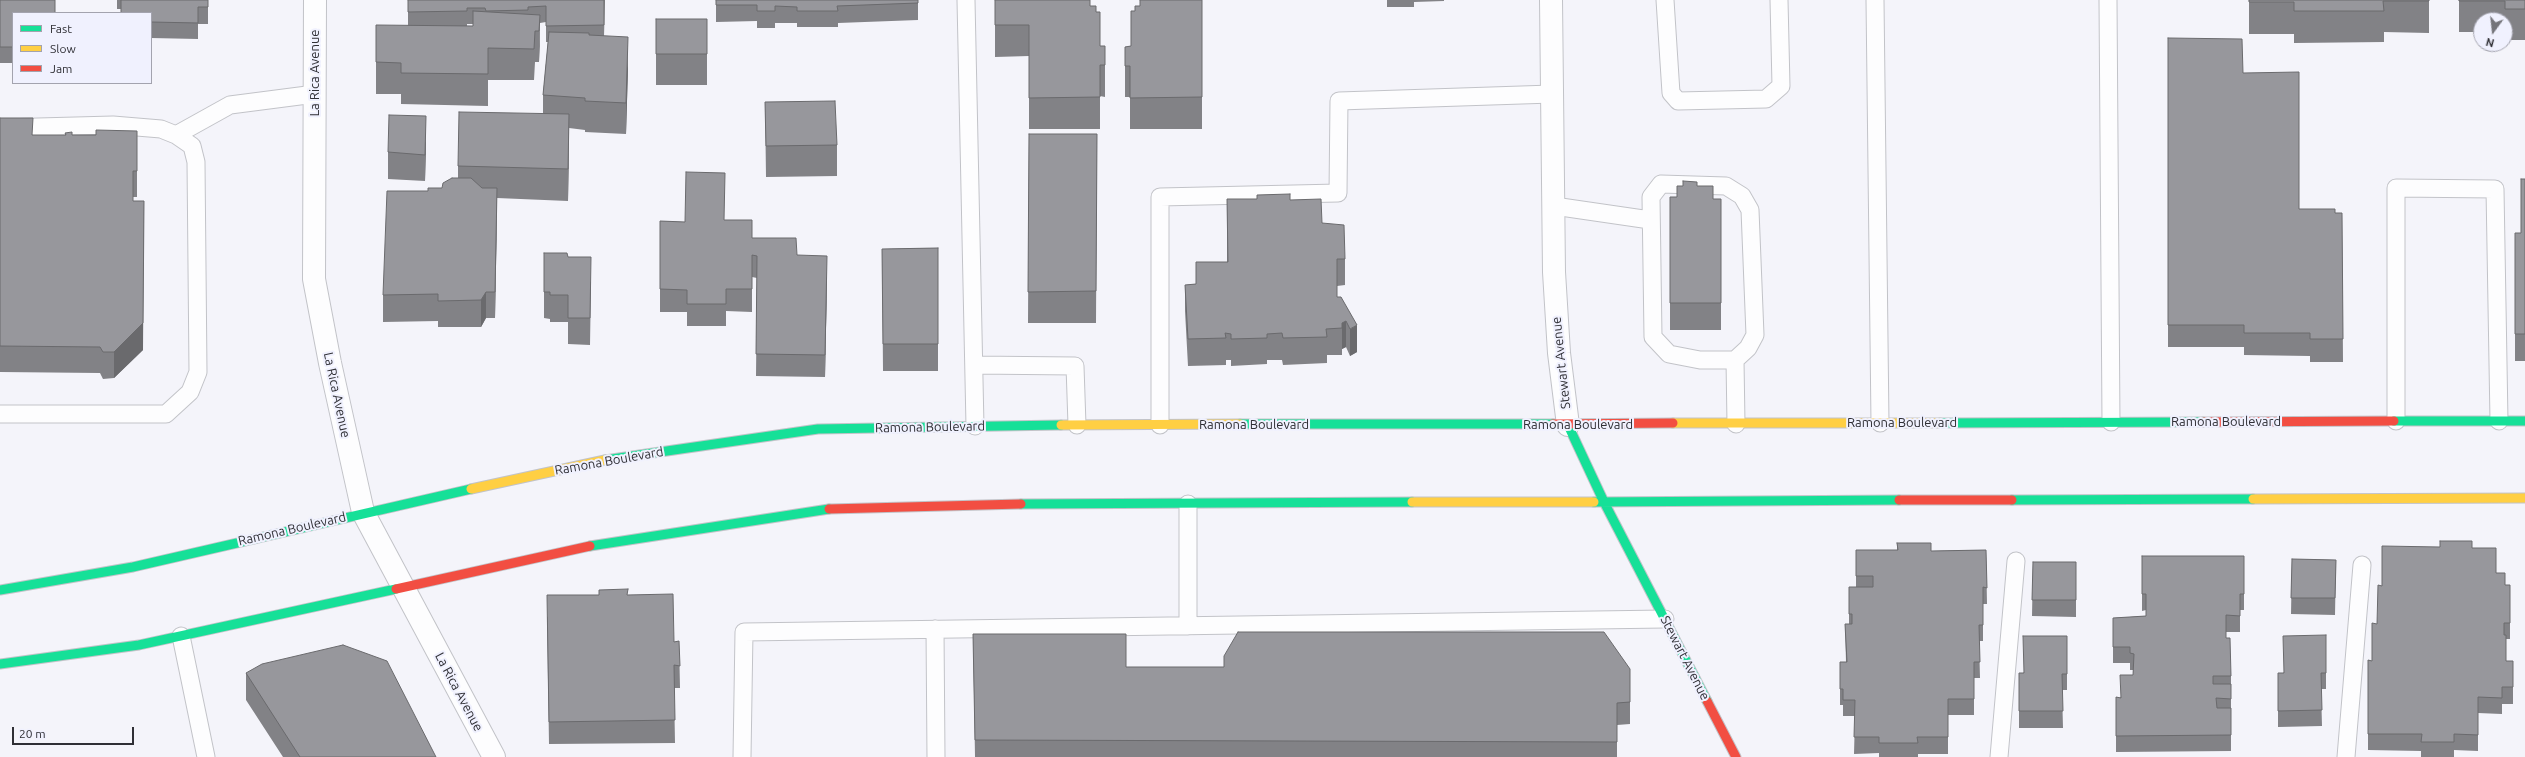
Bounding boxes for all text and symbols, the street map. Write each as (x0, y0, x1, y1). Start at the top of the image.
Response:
legend (12, 12, 152, 84)
north arrow (2473, 12, 2513, 52)
text: Fast (50, 22, 72, 35)
street label: La Rica Avenue (307, 29, 323, 117)
text: N (2485, 36, 2496, 49)
text: Slow (50, 42, 76, 55)
text: Jam (50, 62, 72, 75)
street label: Stewart Avenue (1548, 316, 1574, 410)
street label: La Rica Avenue (320, 351, 354, 439)
street label: Ramona Boulevard (2171, 414, 2281, 430)
street label: Ramona Boulevard (1847, 415, 1957, 431)
street label: Ramona Boulevard (1199, 417, 1309, 433)
street label: Ramona Boulevard (1523, 417, 1633, 433)
street label: Ramona Boulevard (875, 418, 985, 436)
street label: Ramona Boulevard (553, 444, 665, 478)
street label: Ramona Boulevard (237, 509, 347, 549)
street label: Stewart Avenue (1657, 613, 1713, 703)
street label: La Rica Avenue (432, 650, 486, 734)
scale bar (14, 719, 136, 745)
text: 20 m (19, 727, 46, 740)

